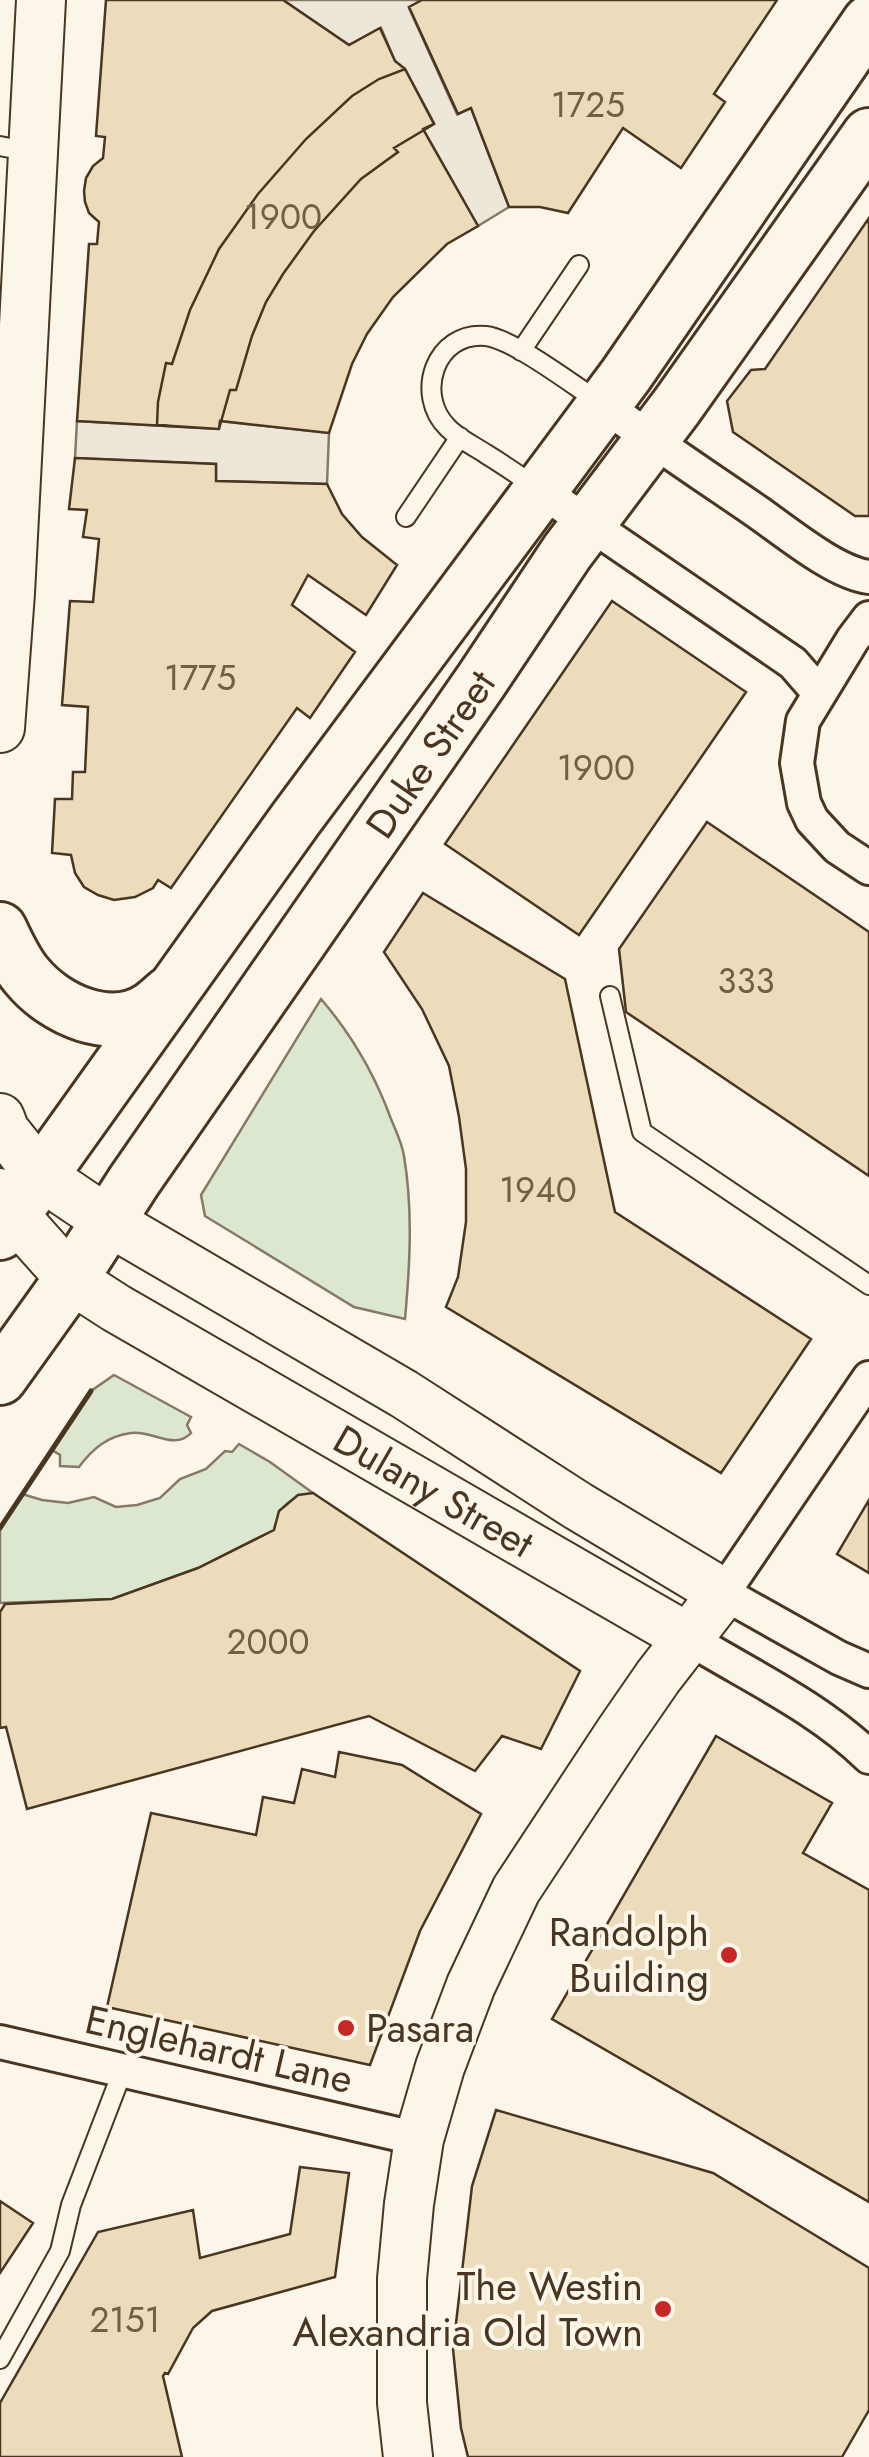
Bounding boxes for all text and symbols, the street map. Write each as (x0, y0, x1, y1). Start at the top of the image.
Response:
house number: 1725 (551, 80, 625, 130)
house number: 1900 (244, 192, 322, 242)
house number: 1775 (164, 653, 236, 703)
street label: Duke Street (351, 658, 510, 850)
house number: 1900 (557, 743, 635, 793)
house number: 333 (717, 956, 775, 1006)
house number: 1940 (499, 1165, 577, 1215)
street label: Dulany Street (323, 1410, 545, 1572)
house number: 2000 (227, 1617, 309, 1667)
place label: Randolph Building (549, 1903, 709, 2007)
marker: Randolph Building (718, 1944, 740, 1966)
street label: Englehardt Lane (80, 1990, 358, 2108)
place label: Pasara (366, 1999, 474, 2057)
marker: Pasara (335, 2017, 357, 2039)
place label: The Westin Alexandria Old Town (293, 2257, 643, 2361)
house number: 2151 (89, 2295, 161, 2345)
marker: The Westin Alexandria Old Town (652, 2298, 674, 2320)

